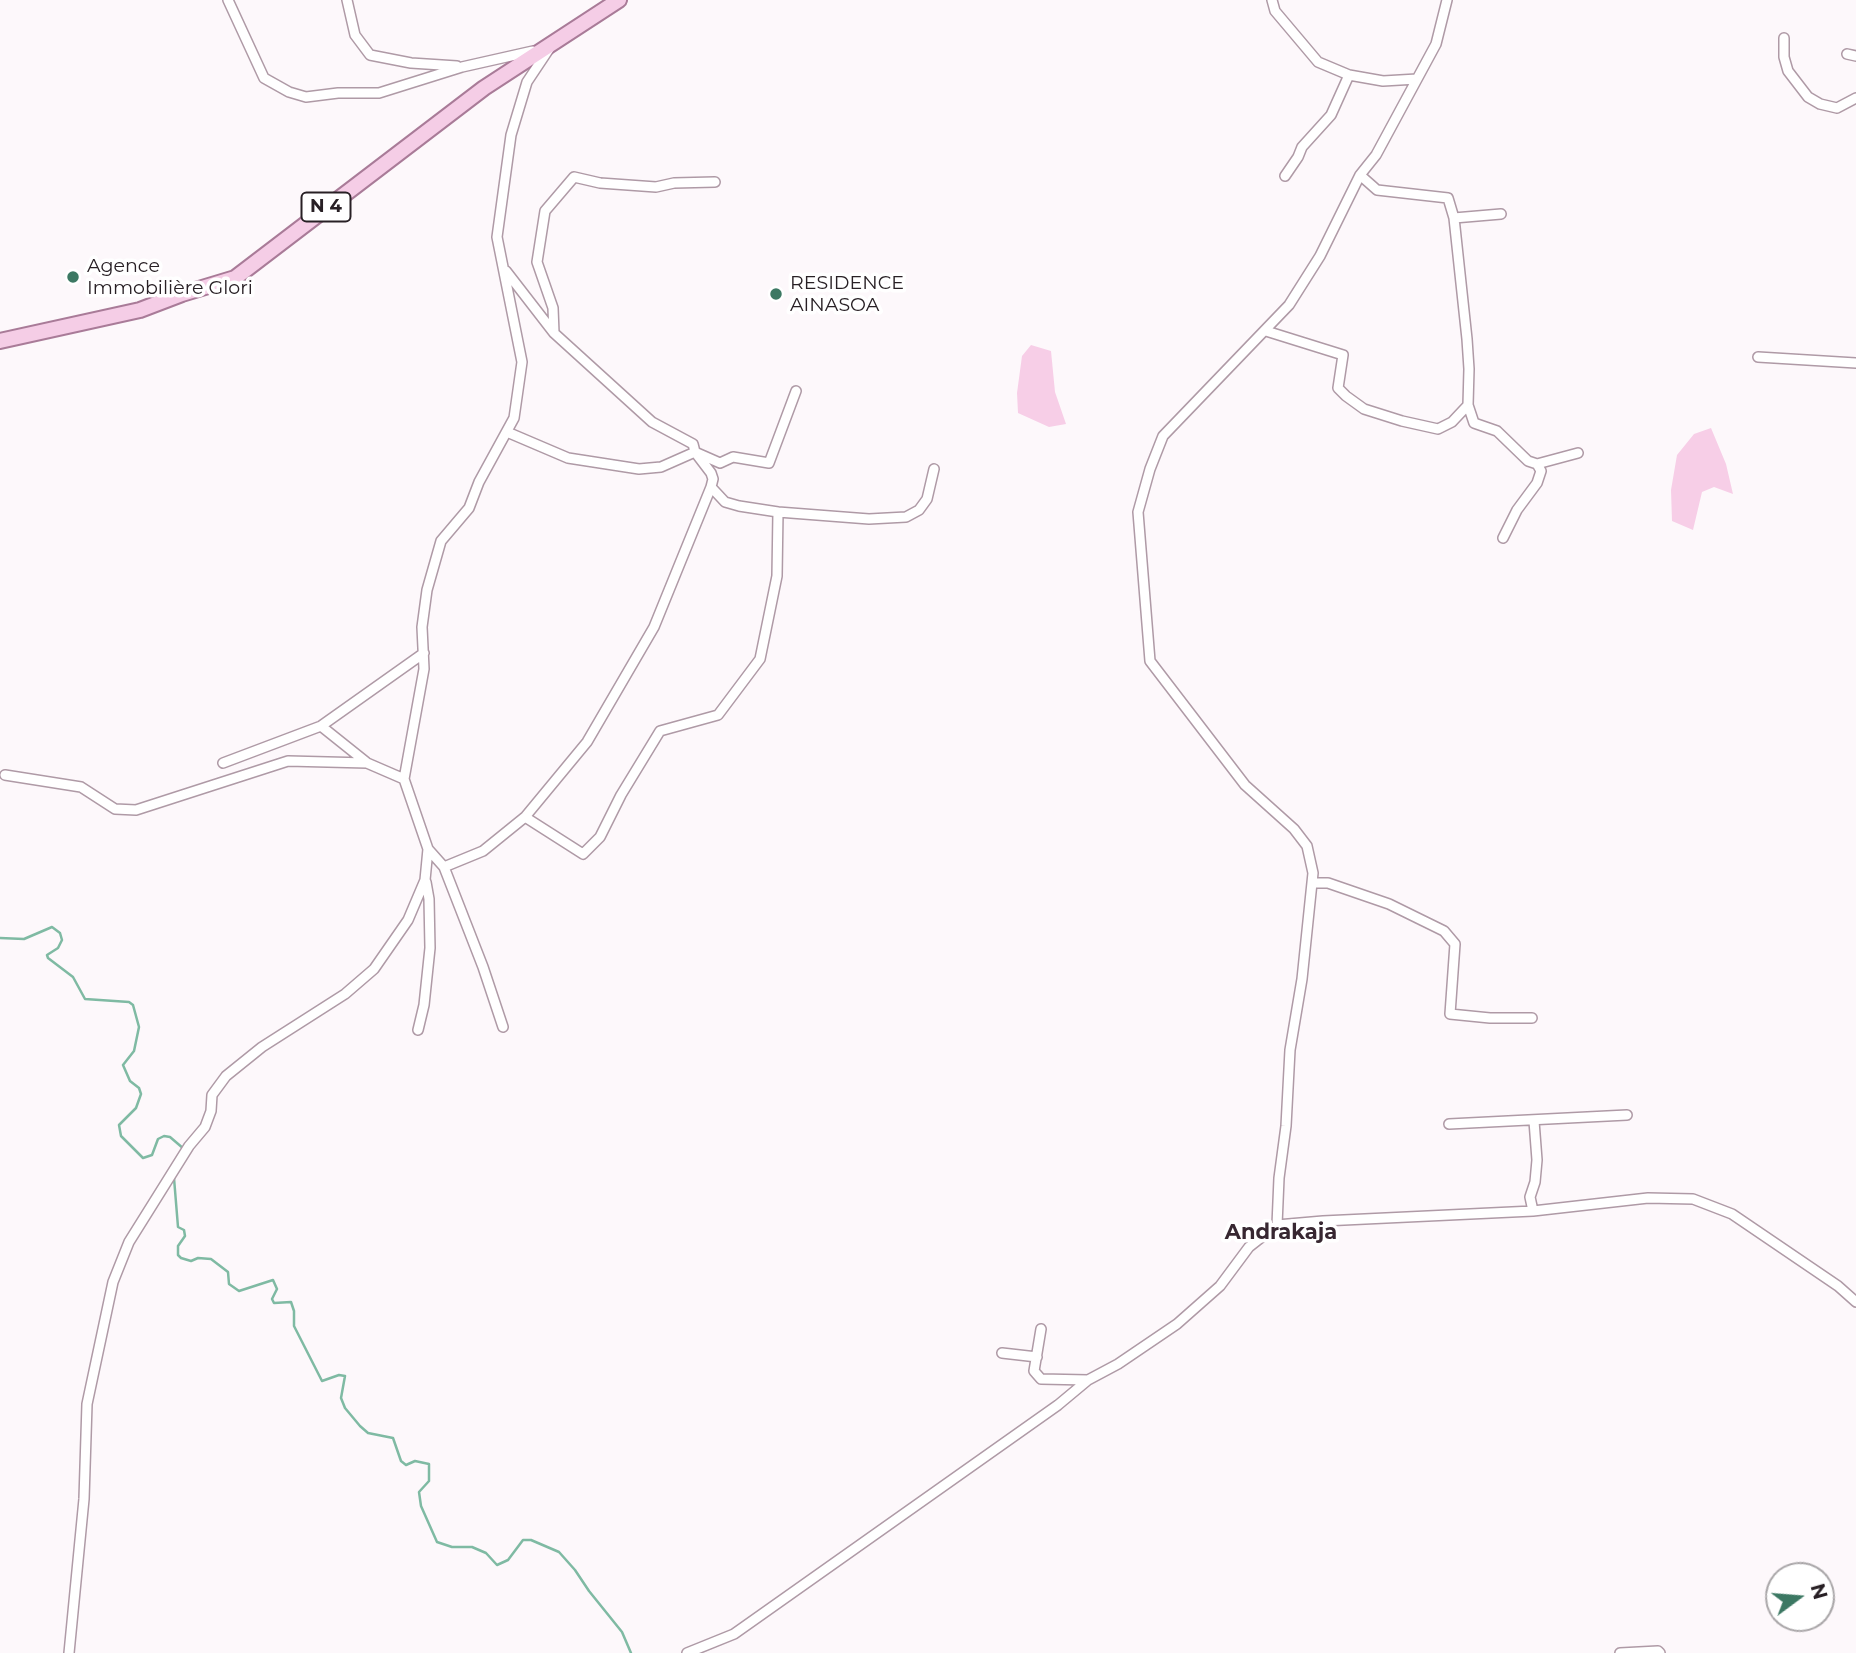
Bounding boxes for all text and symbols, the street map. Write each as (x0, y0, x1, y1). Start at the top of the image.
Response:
road number: N 4 (302, 192, 350, 222)
place label: Agence Immobilière Glori (87, 255, 253, 299)
marker: Agence Immobilière Glori (65, 269, 81, 285)
place label: RESIDENCE AINASOA (790, 272, 904, 316)
marker: RESIDENCE AINASOA (768, 286, 784, 302)
district label: Andrakaja (1225, 1220, 1337, 1246)
north arrow (1765, 1562, 1835, 1632)
text: N (1806, 1581, 1832, 1602)

